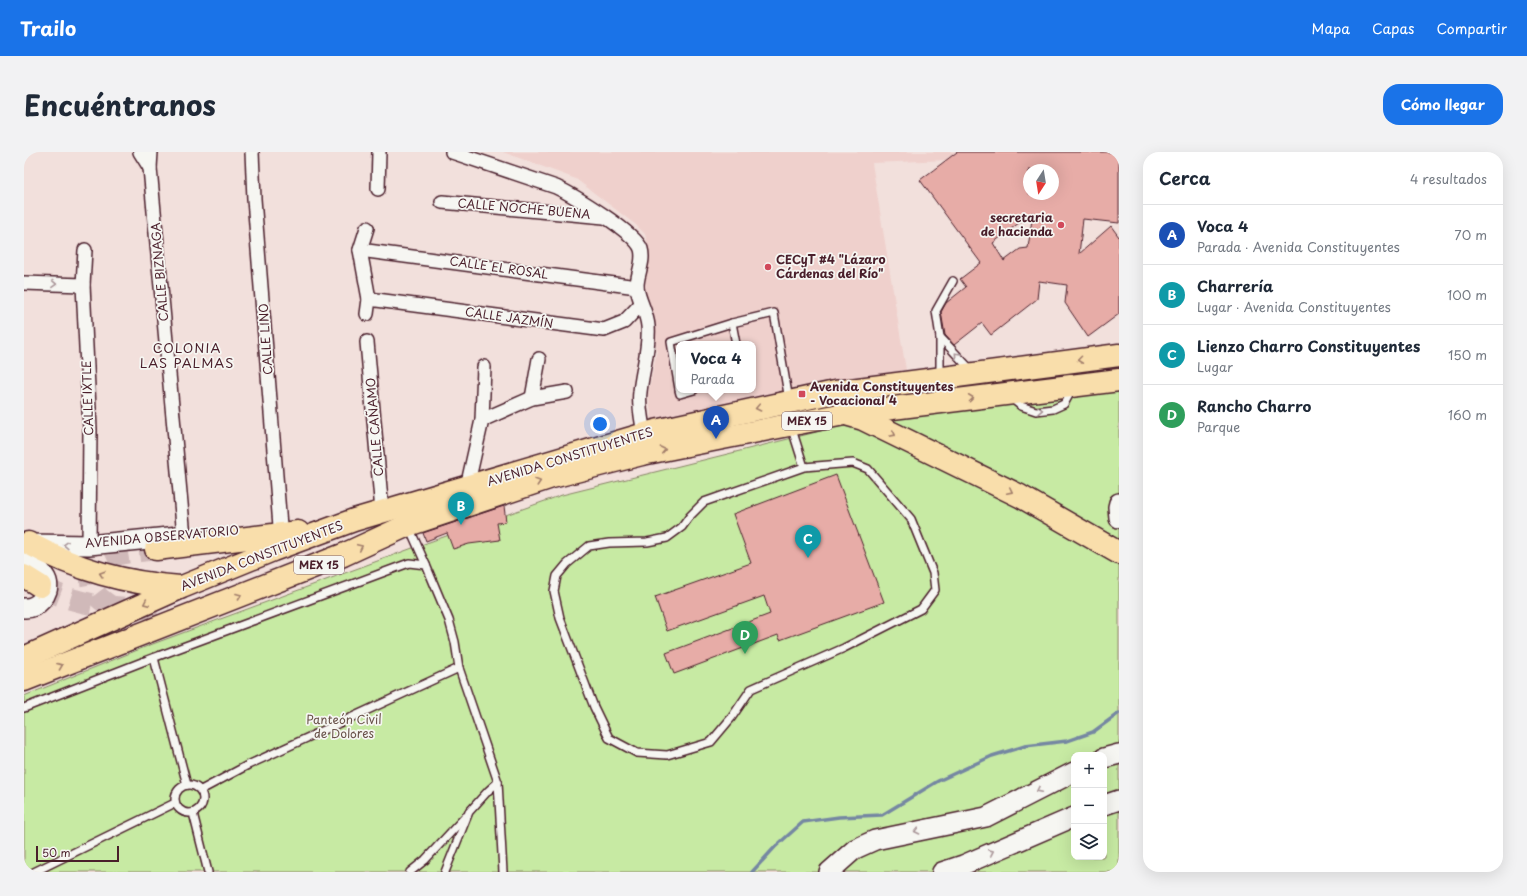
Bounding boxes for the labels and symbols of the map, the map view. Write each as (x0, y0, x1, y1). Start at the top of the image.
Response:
north arrow (1023, 164, 1059, 200)
street label: CALLE NOCHE BUENA (457, 193, 591, 223)
place label: secretaria de hacienda (981, 208, 1054, 240)
marker: secretaria de hacienda (1056, 220, 1066, 230)
street label: CALLE BIZNAGA (146, 222, 172, 322)
place label: CECyT #4 "Lázaro Cárdenas del Río" (776, 250, 885, 282)
street label: CALLE EL ROSAL (449, 251, 550, 283)
marker: CECyT #4 "Lázaro Cárdenas del Río" (763, 262, 773, 272)
one-way arrow (51, 280, 57, 288)
street label: CALLE JAZMÍN (464, 302, 554, 332)
street label: CALLE LINO (254, 303, 276, 375)
district label: COLONIA LAS PALMAS (140, 338, 234, 372)
one-way arrow (954, 352, 962, 360)
one-way arrow (1077, 355, 1083, 364)
street label: CALLE IXTLE (77, 360, 97, 436)
street label: CALLE CAÑAMO (361, 377, 387, 477)
place label: Avenida Constituyentes - Vocacional 4 (809, 377, 953, 409)
marker: Avenida Constituyentes - Vocacional 4 (797, 389, 807, 399)
one-way arrow (968, 394, 974, 403)
one-way arrow (755, 404, 761, 412)
one-way arrow (1037, 405, 1043, 414)
pin: A (703, 406, 729, 439)
road number: MEX 15 (782, 412, 832, 430)
your location (590, 414, 610, 434)
street label: AVENIDA CONSTITUYENTES (485, 422, 655, 490)
one-way arrow (889, 429, 896, 436)
one-way arrow (660, 446, 666, 454)
one-way arrow (534, 478, 541, 487)
one-way arrow (1005, 486, 1013, 494)
pin: B (448, 492, 474, 525)
street label: AVENIDA CONSTITUYENTES (178, 516, 345, 594)
street label: AVENIDA OBSERVATORIO (84, 520, 240, 552)
pin: C (795, 525, 821, 558)
one-way arrow (63, 540, 69, 549)
one-way arrow (355, 544, 363, 552)
road number: MEX 15 (294, 556, 344, 574)
one-way arrow (99, 570, 106, 579)
one-way arrow (235, 592, 242, 600)
one-way arrow (143, 598, 151, 606)
pin: D (732, 621, 758, 654)
one-way arrow (57, 663, 64, 671)
park label: Panteón Civil de Dolores (306, 710, 382, 742)
one-way arrow (1036, 785, 1043, 793)
one-way arrow (914, 827, 920, 835)
scale bar (36, 844, 119, 863)
one-way arrow (987, 849, 994, 857)

